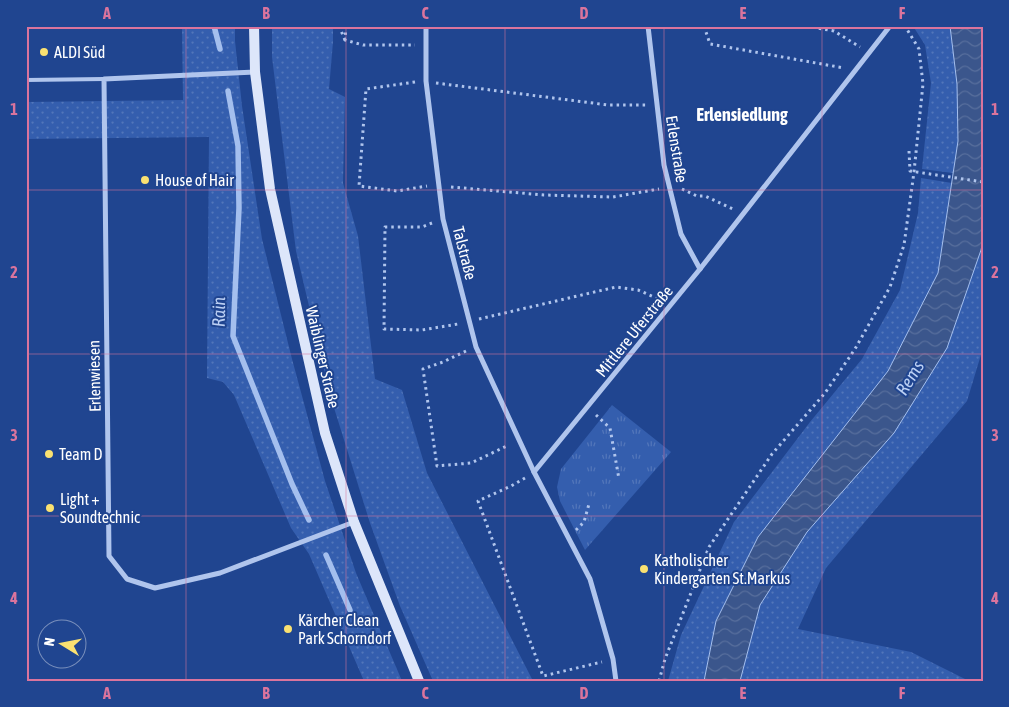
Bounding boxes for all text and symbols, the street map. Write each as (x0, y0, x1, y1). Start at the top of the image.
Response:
text: A (102, 4, 111, 22)
text: B (262, 4, 270, 22)
text: C (421, 4, 429, 22)
text: D (580, 4, 589, 22)
text: E (740, 4, 747, 22)
text: F (899, 4, 906, 22)
place label: ALDI Süd (54, 43, 105, 61)
marker: ALDI Süd (38, 46, 50, 58)
text: 1 (10, 100, 18, 118)
text: 1 (991, 100, 999, 118)
district label: Erlensiedlung (696, 104, 788, 125)
street label: Erlenstraße (663, 114, 691, 184)
place label: House of Hair (155, 171, 234, 189)
marker: House of Hair (139, 174, 151, 186)
street label: Talstraße (450, 224, 480, 282)
text: 2 (10, 263, 18, 281)
text: 2 (991, 263, 999, 281)
street label: Mittlere Uferstraße (592, 282, 676, 380)
water label: Rain (208, 296, 229, 327)
street label: Waiblinger Straße (302, 304, 343, 410)
street label: Erlenwiesen (84, 340, 104, 412)
water label: Rems (891, 357, 928, 399)
text: 3 (10, 426, 18, 444)
text: 3 (991, 426, 999, 444)
place label: Team D (59, 445, 102, 463)
marker: Team D (43, 448, 55, 460)
place label: Light + Soundtechnic (60, 490, 140, 526)
marker: Light + Soundtechnic (44, 502, 56, 514)
place label: Katholischer Kindergarten St.Markus (654, 551, 790, 588)
marker: Katholischer Kindergarten St.Markus (638, 563, 650, 575)
text: 4 (9, 589, 18, 607)
text: 4 (990, 589, 999, 607)
place label: Kärcher Clean Park Schorndorf (298, 611, 392, 647)
north arrow (38, 620, 88, 670)
marker: Kärcher Clean Park Schorndorf (282, 623, 294, 635)
text: N (41, 636, 58, 647)
text: A (102, 684, 111, 702)
text: B (262, 684, 270, 702)
text: C (421, 684, 429, 702)
text: D (580, 684, 589, 702)
text: E (740, 684, 747, 702)
text: F (899, 684, 906, 702)

